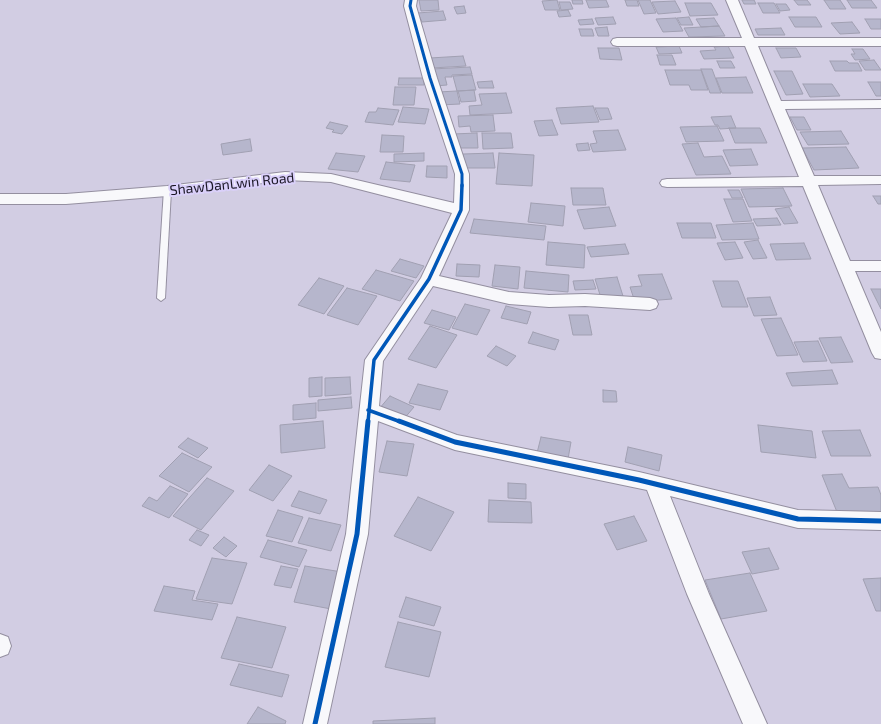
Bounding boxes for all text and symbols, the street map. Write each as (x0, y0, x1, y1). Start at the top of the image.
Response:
street label: ShawDanLwin Road (169, 169, 295, 199)

